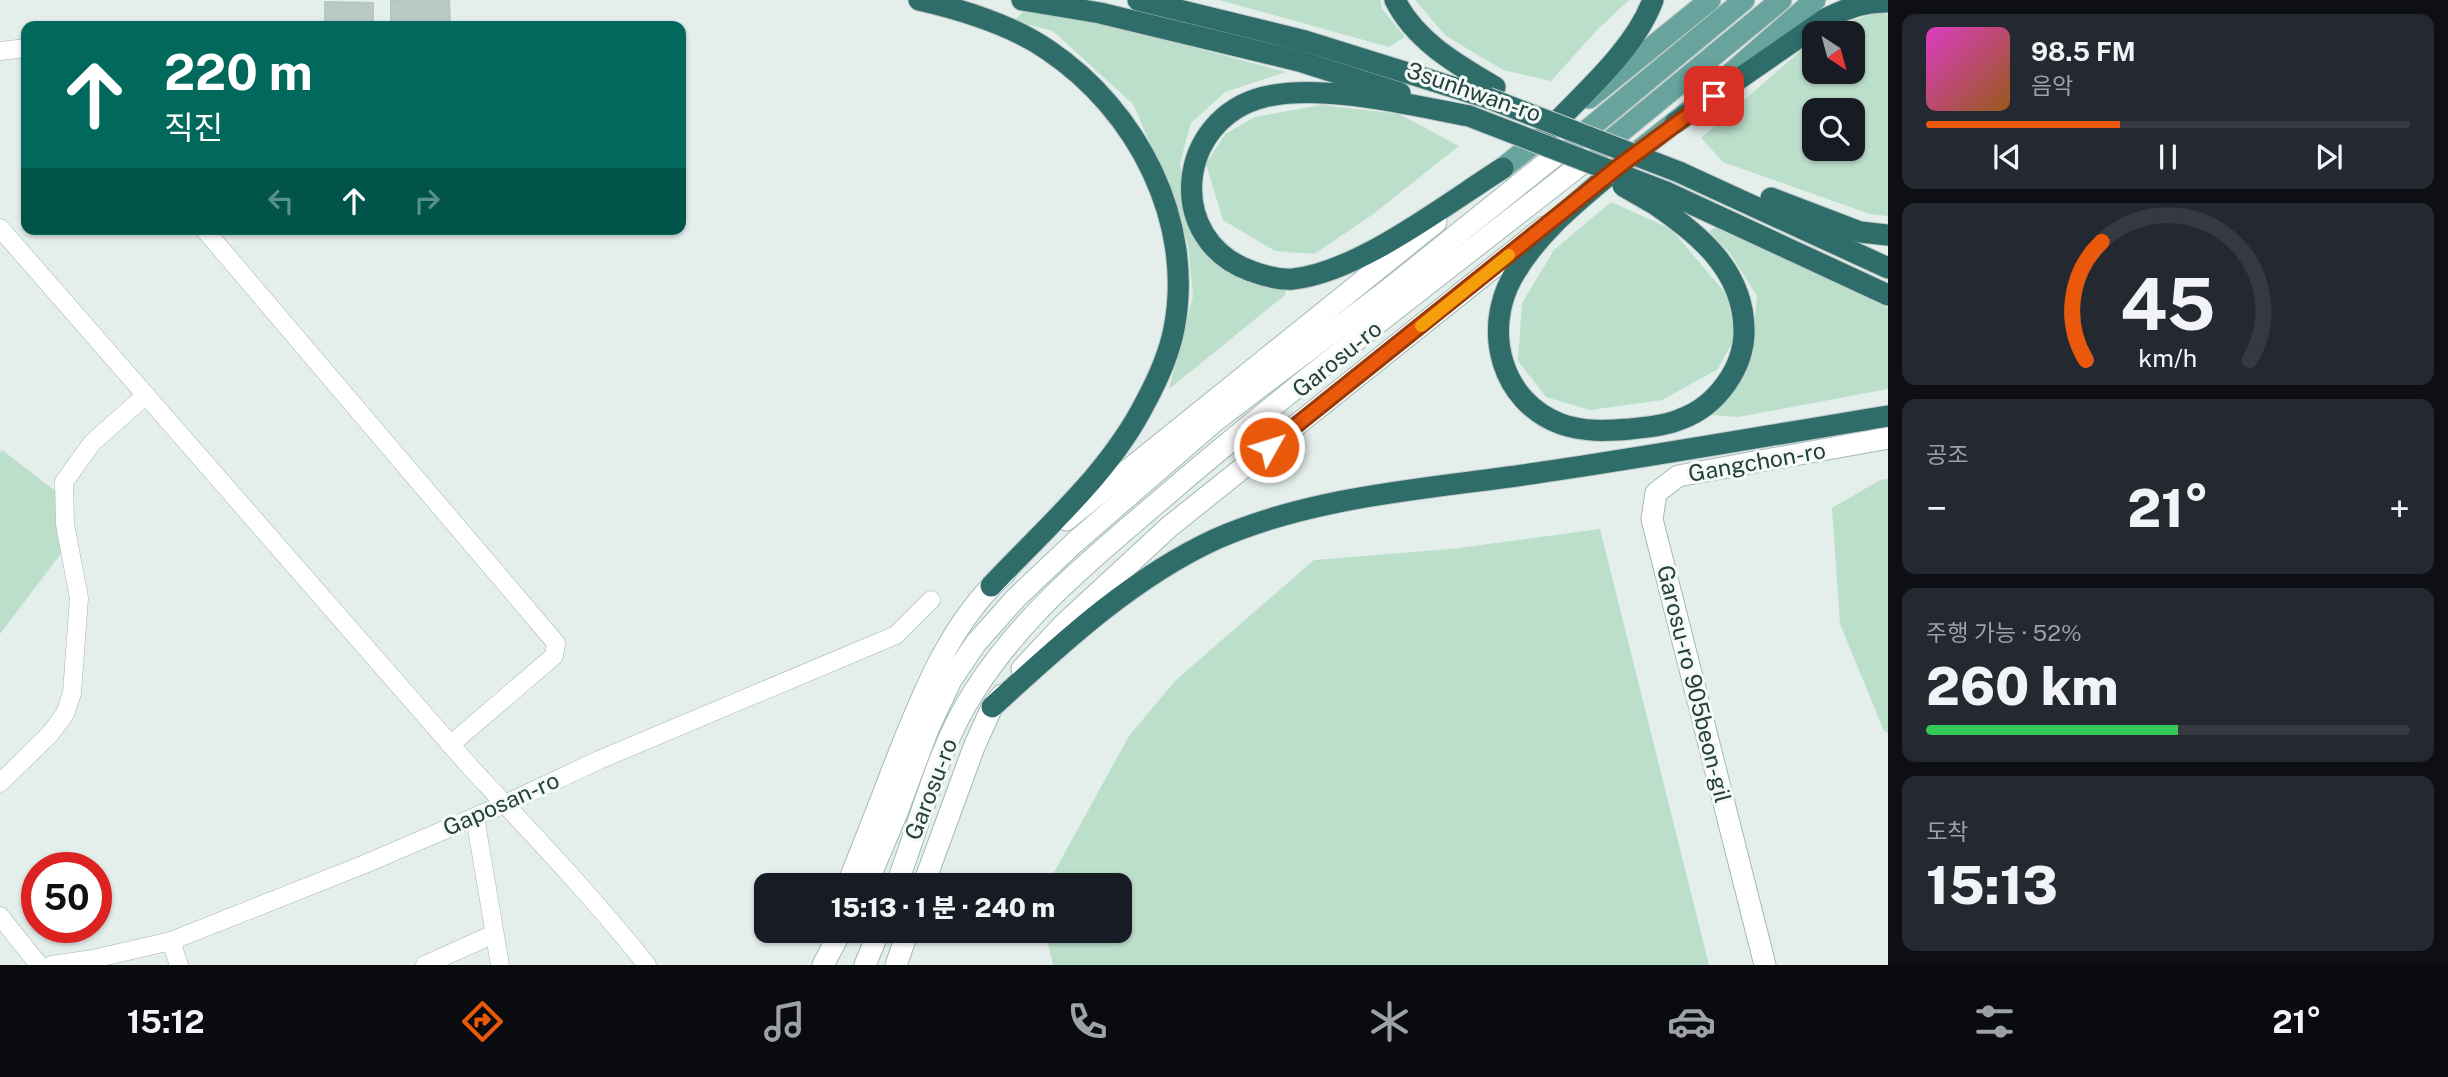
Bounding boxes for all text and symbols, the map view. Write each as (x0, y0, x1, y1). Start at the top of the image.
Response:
north arrow (1802, 21, 1866, 84)
map controls (1802, 21, 1865, 161)
text: 98.5 FM (2031, 36, 2136, 67)
text: 220 m (164, 43, 313, 101)
icon: ahead (49, 49, 140, 140)
street label: 3sunhwan-ro (1404, 56, 1545, 127)
pin (1684, 66, 1744, 126)
text: 음악 (2031, 72, 2073, 99)
icon: arrive (1695, 77, 1733, 115)
button: search (1802, 98, 1865, 161)
text: 직진 (164, 109, 223, 146)
icon: previous (1988, 138, 2026, 176)
icon: pause (2149, 138, 2187, 176)
icon: next (2310, 138, 2348, 176)
icon: left (262, 182, 300, 220)
icon: ahead (335, 182, 373, 220)
icon: right (408, 182, 446, 220)
text: 45 (2120, 261, 2216, 346)
street label: Garosu-ro (1287, 315, 1387, 403)
text: km/h (2139, 343, 2197, 373)
position arrow (1232, 410, 1306, 484)
street label: Gangchon-ro (1686, 436, 1828, 487)
text: 공조 (1926, 441, 1968, 468)
text: 21° (2127, 478, 2209, 539)
text: − (1926, 486, 1947, 531)
text: + (2389, 486, 2410, 531)
street label: Garosu-ro 905beon-gil (1652, 562, 1737, 806)
text: 주행 가능 · 52% (1926, 619, 2082, 646)
text: 260 km (1926, 656, 2119, 717)
street label: Garosu-ro (899, 734, 962, 844)
street label: Gaposan-ro (438, 766, 563, 841)
text: 도착 (1926, 818, 1968, 845)
speed limit sign: 50 (21, 852, 112, 943)
text: 15:13 (1926, 855, 2058, 916)
text: 15:13 · 1 분 · 240 m (831, 892, 1055, 923)
icon: directions (458, 997, 507, 1046)
icon: music (760, 997, 809, 1046)
icon: phone (1063, 997, 1112, 1046)
icon: climate (1365, 997, 1414, 1046)
icon: car (1667, 997, 1716, 1046)
icon: filters (1970, 997, 2019, 1046)
text: 15:12 (127, 1003, 205, 1040)
text: 21° (2272, 1003, 2321, 1040)

